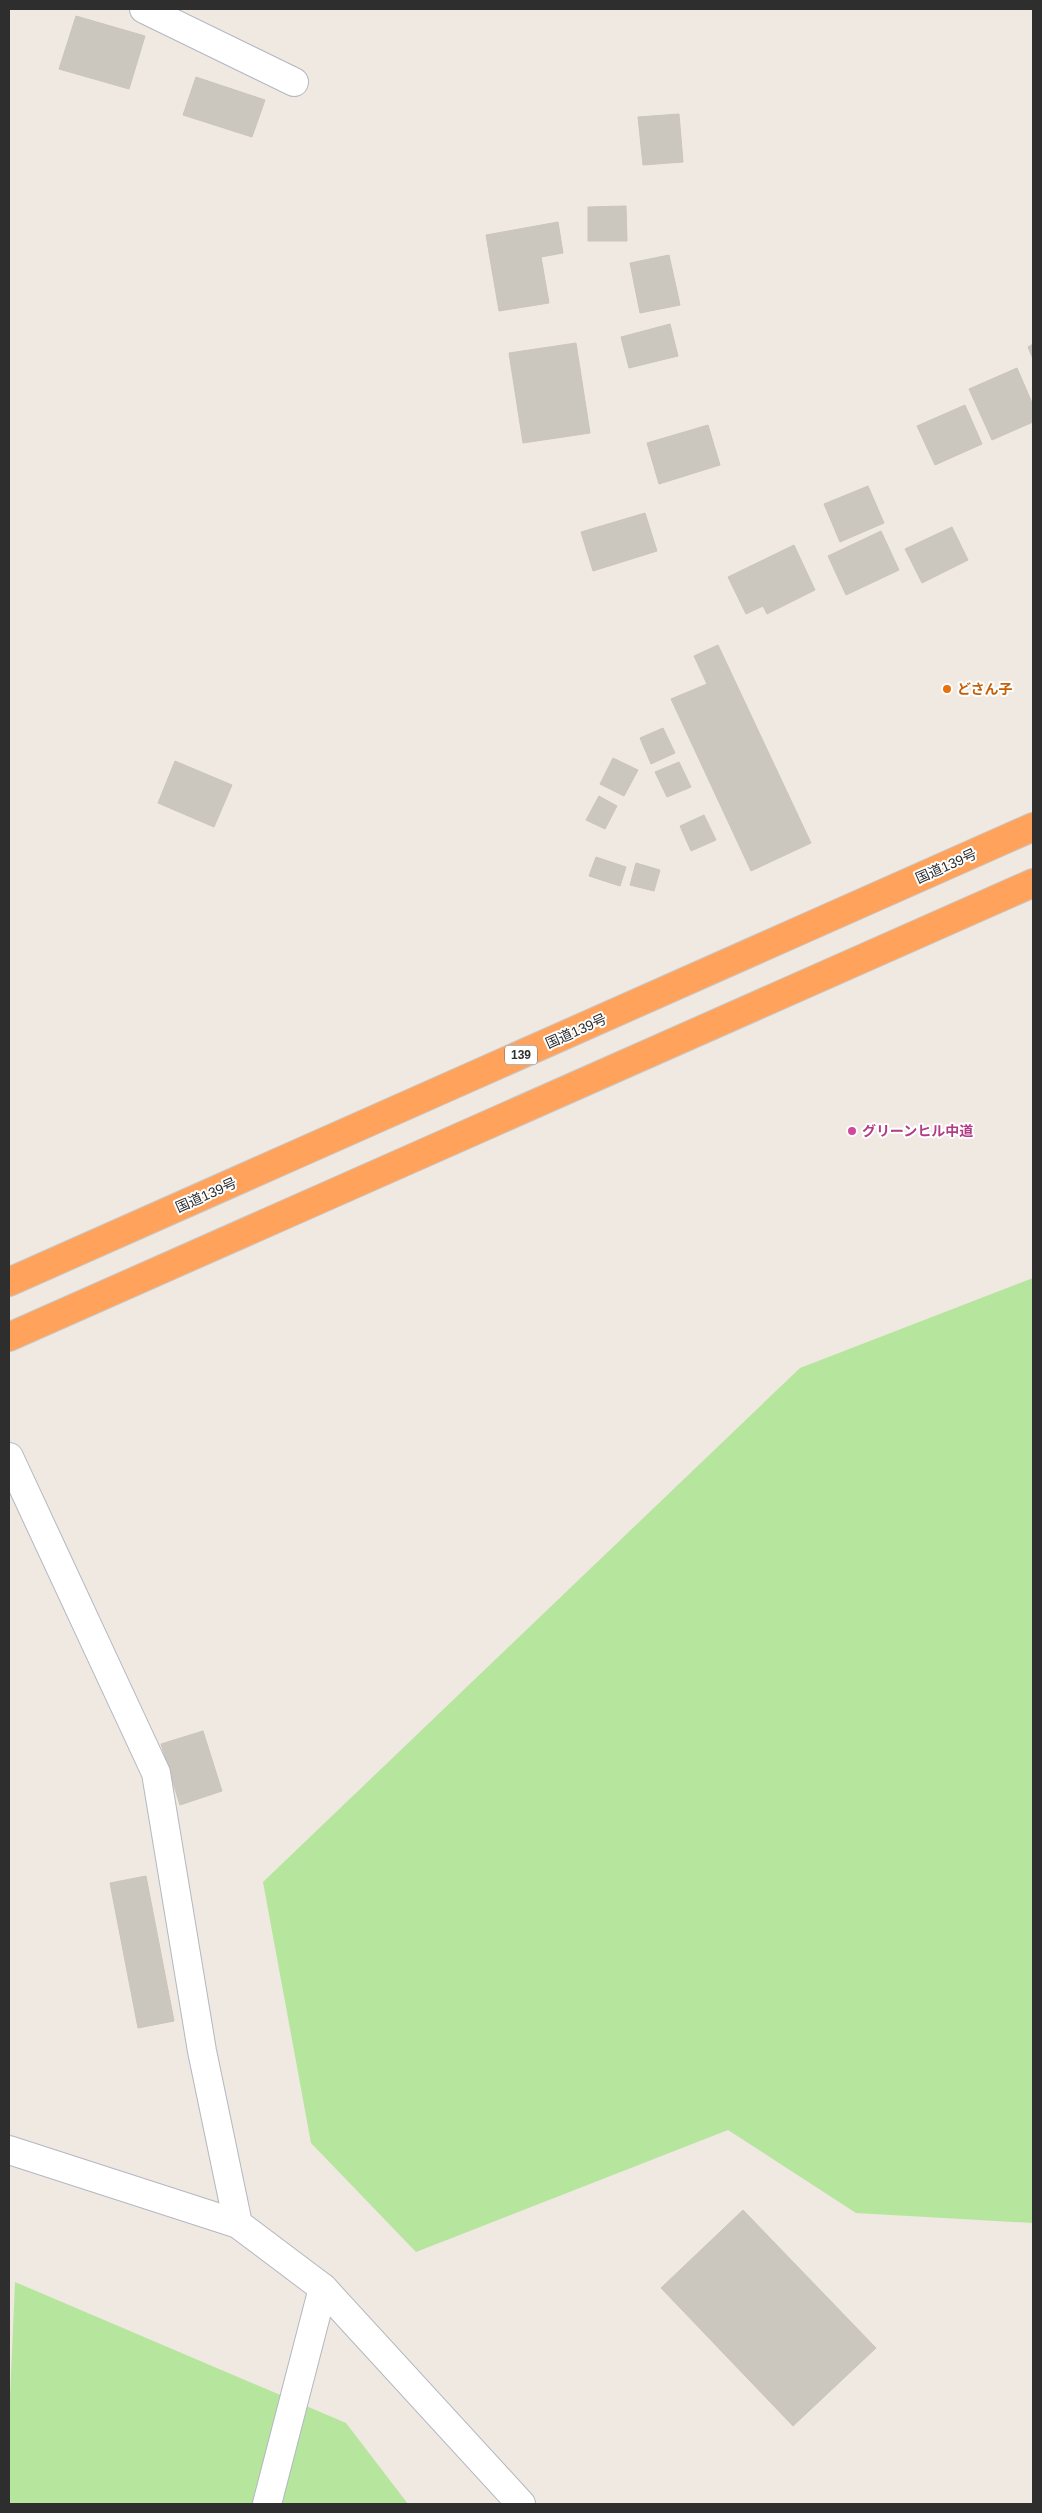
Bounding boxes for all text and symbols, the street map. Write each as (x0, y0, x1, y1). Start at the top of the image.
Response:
place label: どさん子 (957, 681, 1013, 697)
marker: どさん子 (941, 683, 953, 695)
street label: 国道139号 (913, 845, 979, 887)
street label: 国道139号 (543, 1010, 609, 1052)
road number: 139 (505, 1046, 537, 1064)
place label: グリーンヒル中道 (862, 1123, 973, 1139)
marker: グリーンヒル中道 (846, 1125, 858, 1137)
street label: 国道139号 (173, 1174, 239, 1216)

